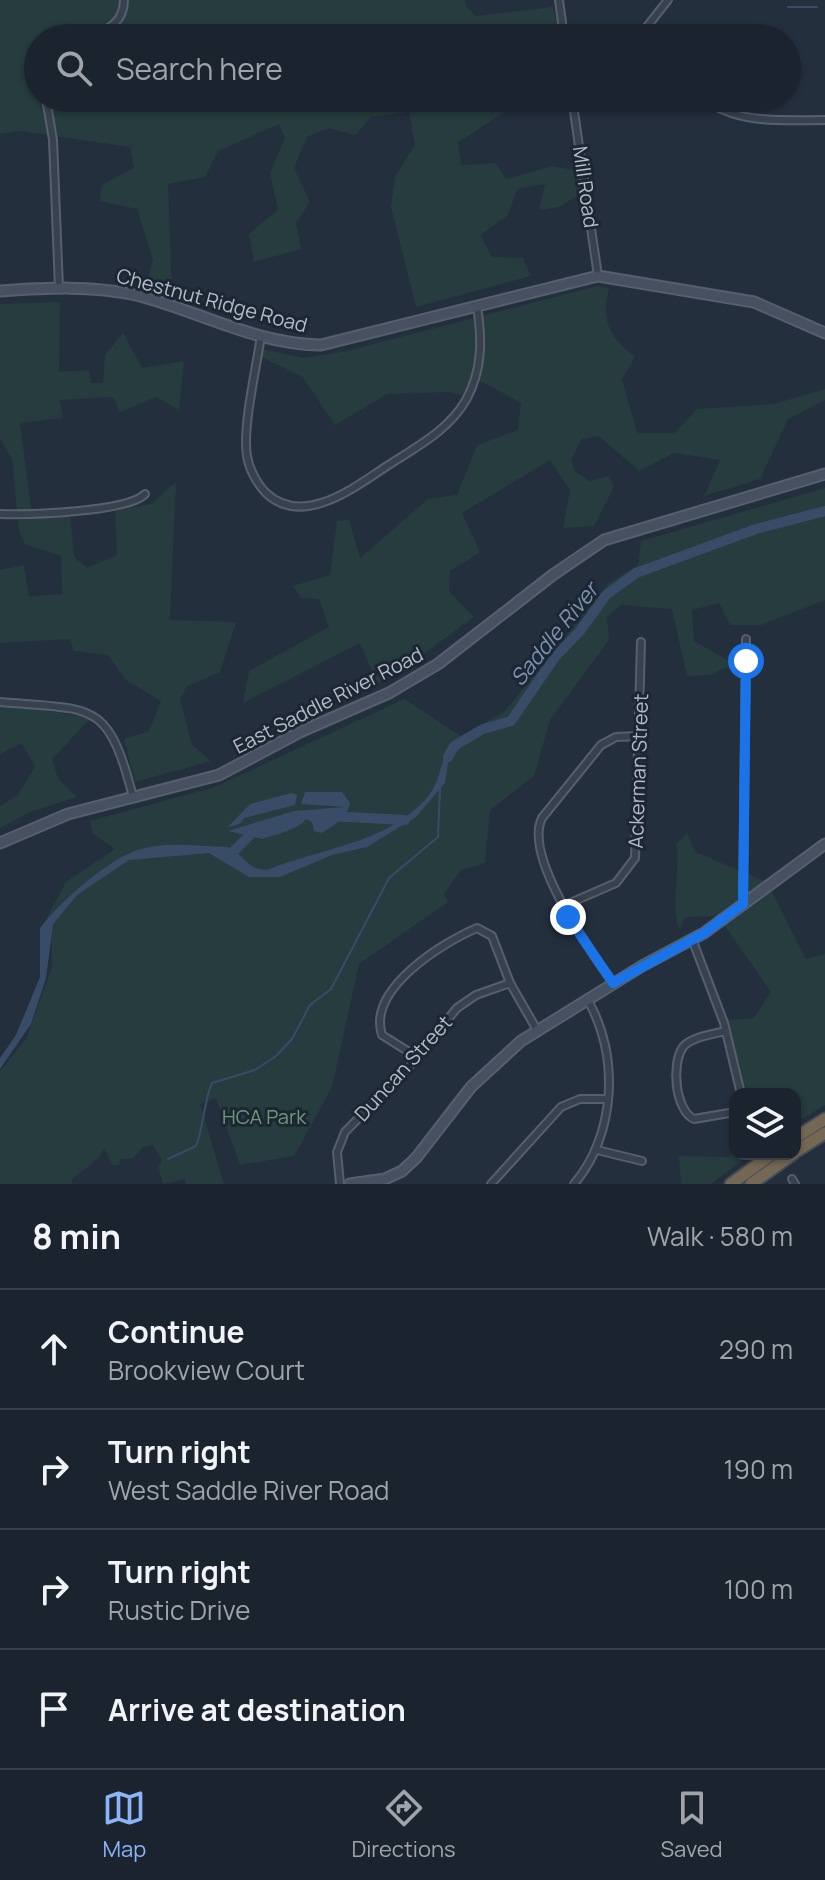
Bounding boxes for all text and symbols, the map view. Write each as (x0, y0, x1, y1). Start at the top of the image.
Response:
search box (24, 24, 801, 112)
icon: search (52, 46, 96, 90)
text: Search here (116, 48, 283, 89)
street label: Mill Road (567, 144, 605, 230)
street label: Chestnut Ridge Road (114, 262, 310, 338)
water label: Saddle River (503, 574, 607, 692)
street label: East Saddle River Road (228, 640, 428, 760)
route start (728, 643, 764, 679)
street label: Ackerman Street (622, 693, 654, 849)
route end (550, 899, 586, 935)
street label: Duncan Street (348, 1009, 458, 1127)
map controls (729, 1088, 801, 1160)
button: layers (729, 1088, 801, 1160)
park label: HCA Park (222, 1103, 307, 1130)
text: 8 min (32, 1213, 121, 1259)
text: Walk · 580 m (647, 1218, 793, 1254)
text: Continue (108, 1311, 244, 1352)
icon: ahead (32, 1327, 76, 1371)
text: 290 m (719, 1331, 793, 1367)
text: Brookview Court (108, 1352, 305, 1388)
text: Turn right (108, 1431, 251, 1472)
icon: right (32, 1447, 76, 1491)
text: 190 m (724, 1451, 793, 1487)
text: West Saddle River Road (108, 1472, 390, 1508)
text: Turn right (108, 1551, 251, 1592)
icon: right (32, 1567, 76, 1611)
text: 100 m (724, 1571, 793, 1607)
text: Rustic Drive (108, 1592, 250, 1628)
icon: arrive (32, 1687, 76, 1731)
text: Arrive at destination (108, 1689, 406, 1730)
tab: Map (102, 1786, 146, 1864)
tab: Directions (351, 1786, 456, 1864)
tab: Saved (661, 1786, 723, 1864)

